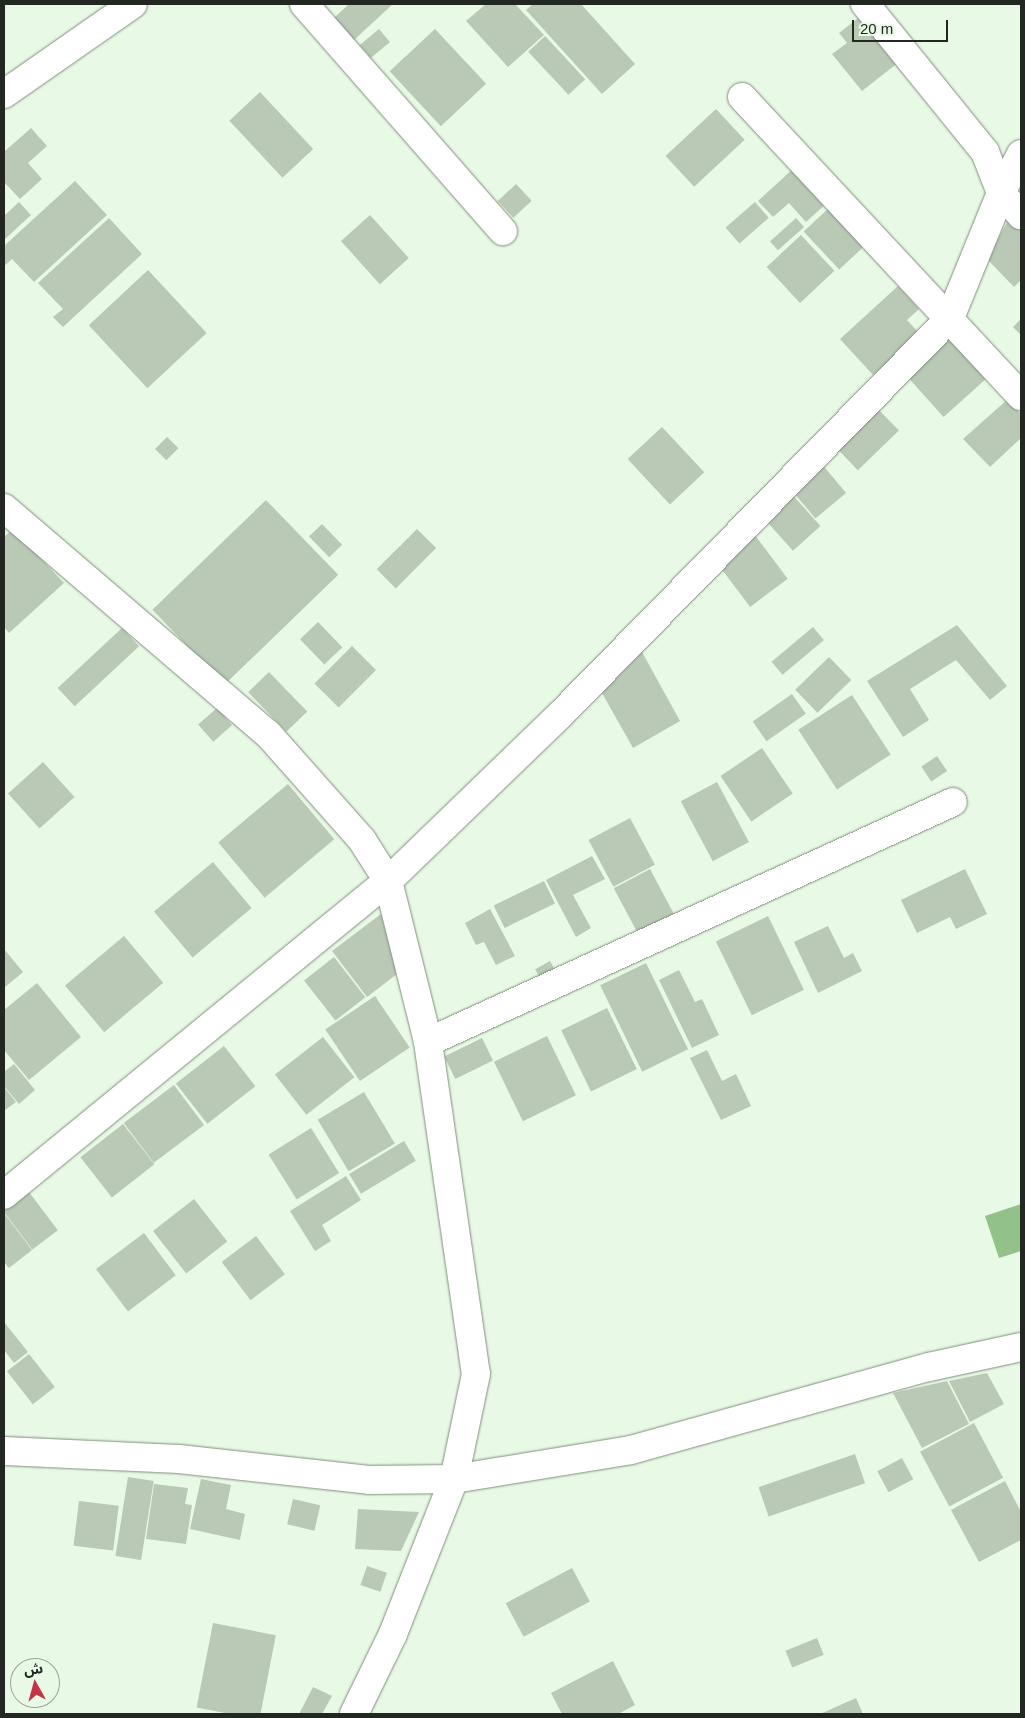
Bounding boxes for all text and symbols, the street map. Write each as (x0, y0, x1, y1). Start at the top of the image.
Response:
scale bar (855, 10, 951, 42)
text: 20 m (860, 20, 893, 37)
north arrow (10, 1658, 60, 1708)
text: ش (23, 1660, 44, 1678)

